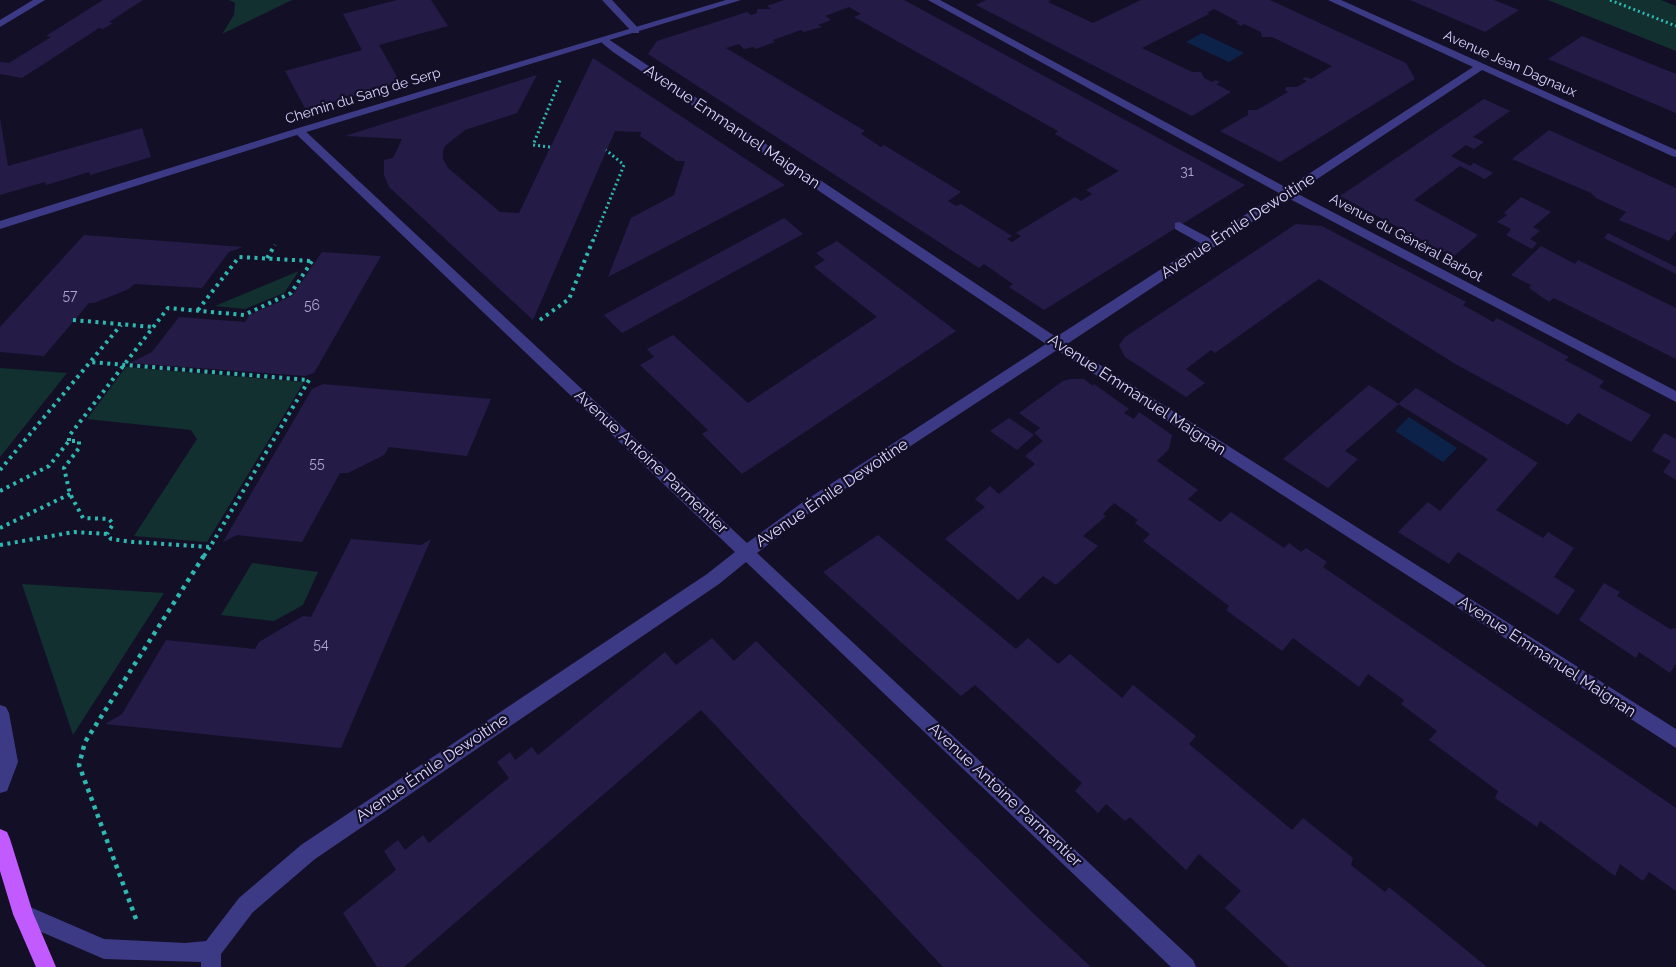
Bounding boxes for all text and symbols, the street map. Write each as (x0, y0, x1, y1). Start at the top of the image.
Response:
street label: Avenue Jean Dagnaux (1441, 27, 1579, 101)
street label: Avenue Emmanuel Maignan (640, 61, 824, 193)
street label: Chemin du Sang de Serp (283, 64, 443, 128)
house number: 31 (1180, 164, 1194, 180)
street label: Avenue Émile Dewoitine (1157, 169, 1319, 283)
street label: Avenue du Général Barbot (1326, 190, 1486, 286)
house number: 57 (62, 288, 78, 304)
house number: 56 (304, 298, 320, 314)
street label: Avenue Emmanuel Maignan (1045, 330, 1229, 460)
street label: Avenue Antoine Parmentier (570, 386, 732, 538)
street label: Avenue Émile Dewoitine (752, 435, 912, 551)
house number: 55 (309, 456, 325, 472)
street label: Avenue Emmanuel Maignan (1455, 592, 1639, 722)
house number: 54 (313, 637, 329, 653)
street label: Avenue Émile Dewoitine (352, 710, 512, 826)
street label: Avenue Antoine Parmentier (924, 719, 1086, 871)

